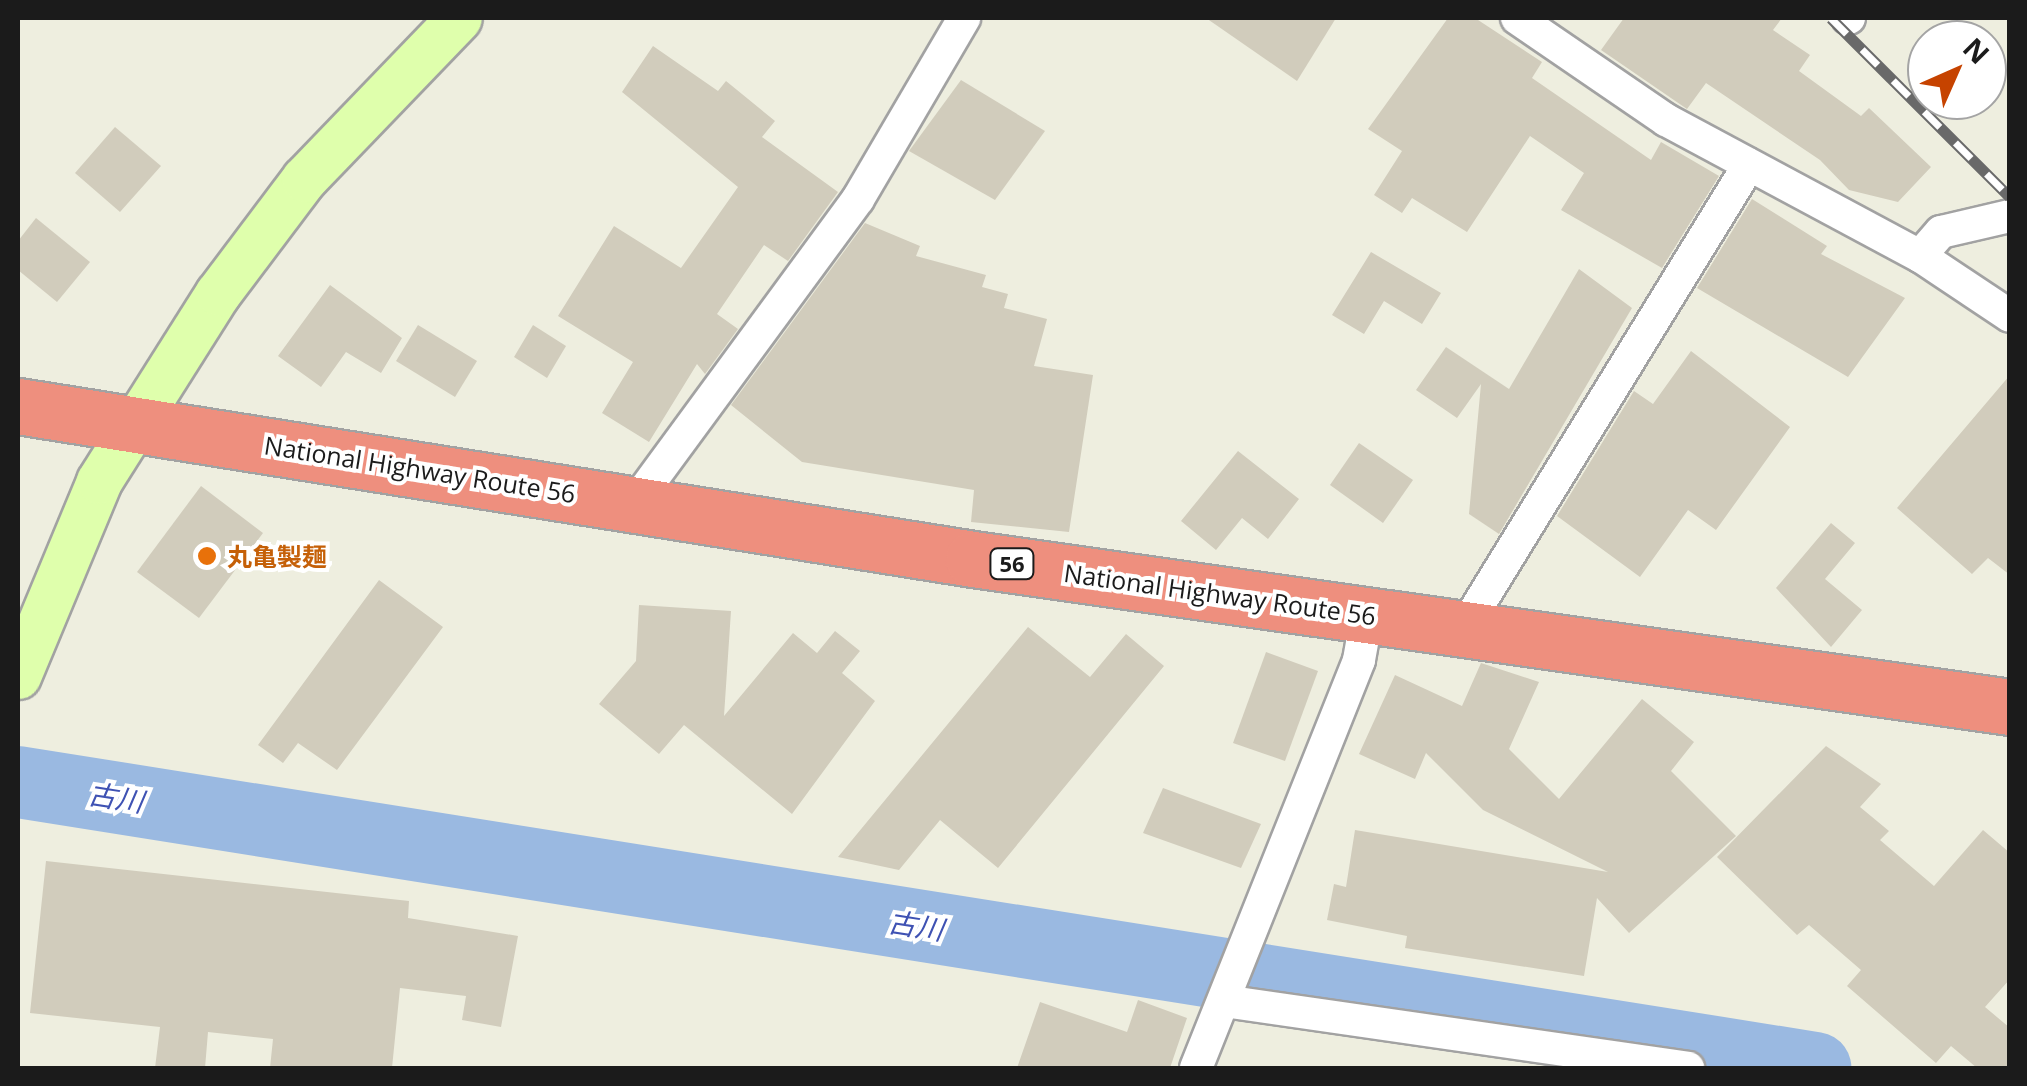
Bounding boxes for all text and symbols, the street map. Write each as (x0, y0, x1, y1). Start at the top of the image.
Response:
north arrow (1907, 20, 2007, 120)
text: N (1955, 29, 1998, 72)
street label: National Highway Route 56 (262, 430, 578, 508)
place label: 丸亀製麺 (227, 541, 327, 571)
marker: 丸亀製麺 (196, 545, 218, 567)
road number: 56 (987, 547, 1037, 581)
street label: National Highway Route 56 (1062, 557, 1378, 631)
water label: 古川 (86, 776, 146, 818)
water label: 古川 (886, 904, 946, 946)

